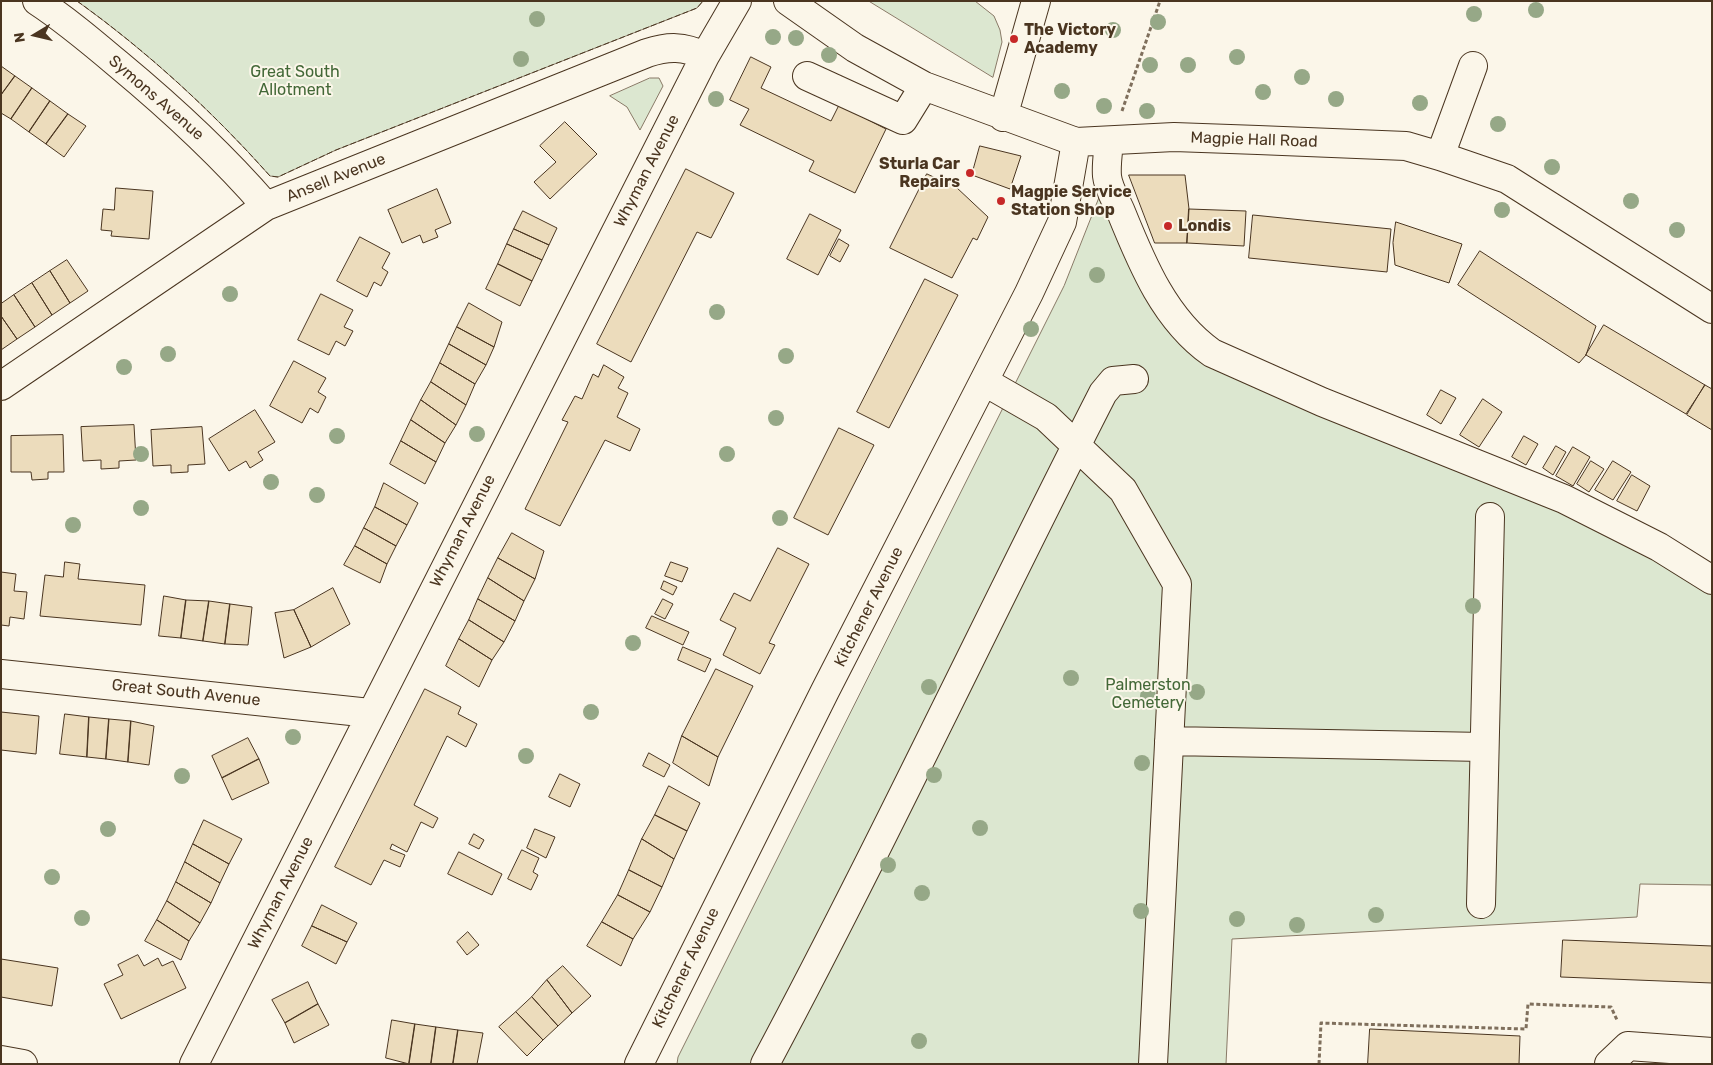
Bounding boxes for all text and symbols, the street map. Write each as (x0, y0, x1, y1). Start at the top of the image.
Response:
north arrow (10, 10, 60, 60)
place label: The Victory Academy (1024, 20, 1116, 58)
text: N (11, 31, 29, 44)
marker: The Victory Academy (1008, 33, 1020, 45)
street label: Symons Avenue (104, 51, 208, 145)
park label: Great South Allotment (250, 62, 340, 100)
street label: Whyman Avenue (610, 111, 684, 231)
street label: Magpie Hall Road (1190, 128, 1318, 152)
street label: Ansell Avenue (284, 149, 388, 207)
place label: Sturla Car Repairs (879, 154, 960, 192)
marker: Sturla Car Repairs (964, 167, 976, 179)
place label: Magpie Service Station Shop (1011, 182, 1132, 220)
marker: Magpie Service Station Shop (995, 195, 1007, 207)
place label: Londis (1178, 216, 1231, 236)
marker: Londis (1162, 220, 1174, 232)
street label: Whyman Avenue (426, 471, 500, 591)
street label: Kitchener Avenue (830, 544, 908, 670)
park label: Palmerston Cemetery (1105, 675, 1191, 713)
street label: Great South Avenue (111, 676, 261, 710)
street label: Whyman Avenue (244, 833, 318, 953)
street label: Kitchener Avenue (648, 904, 724, 1032)

